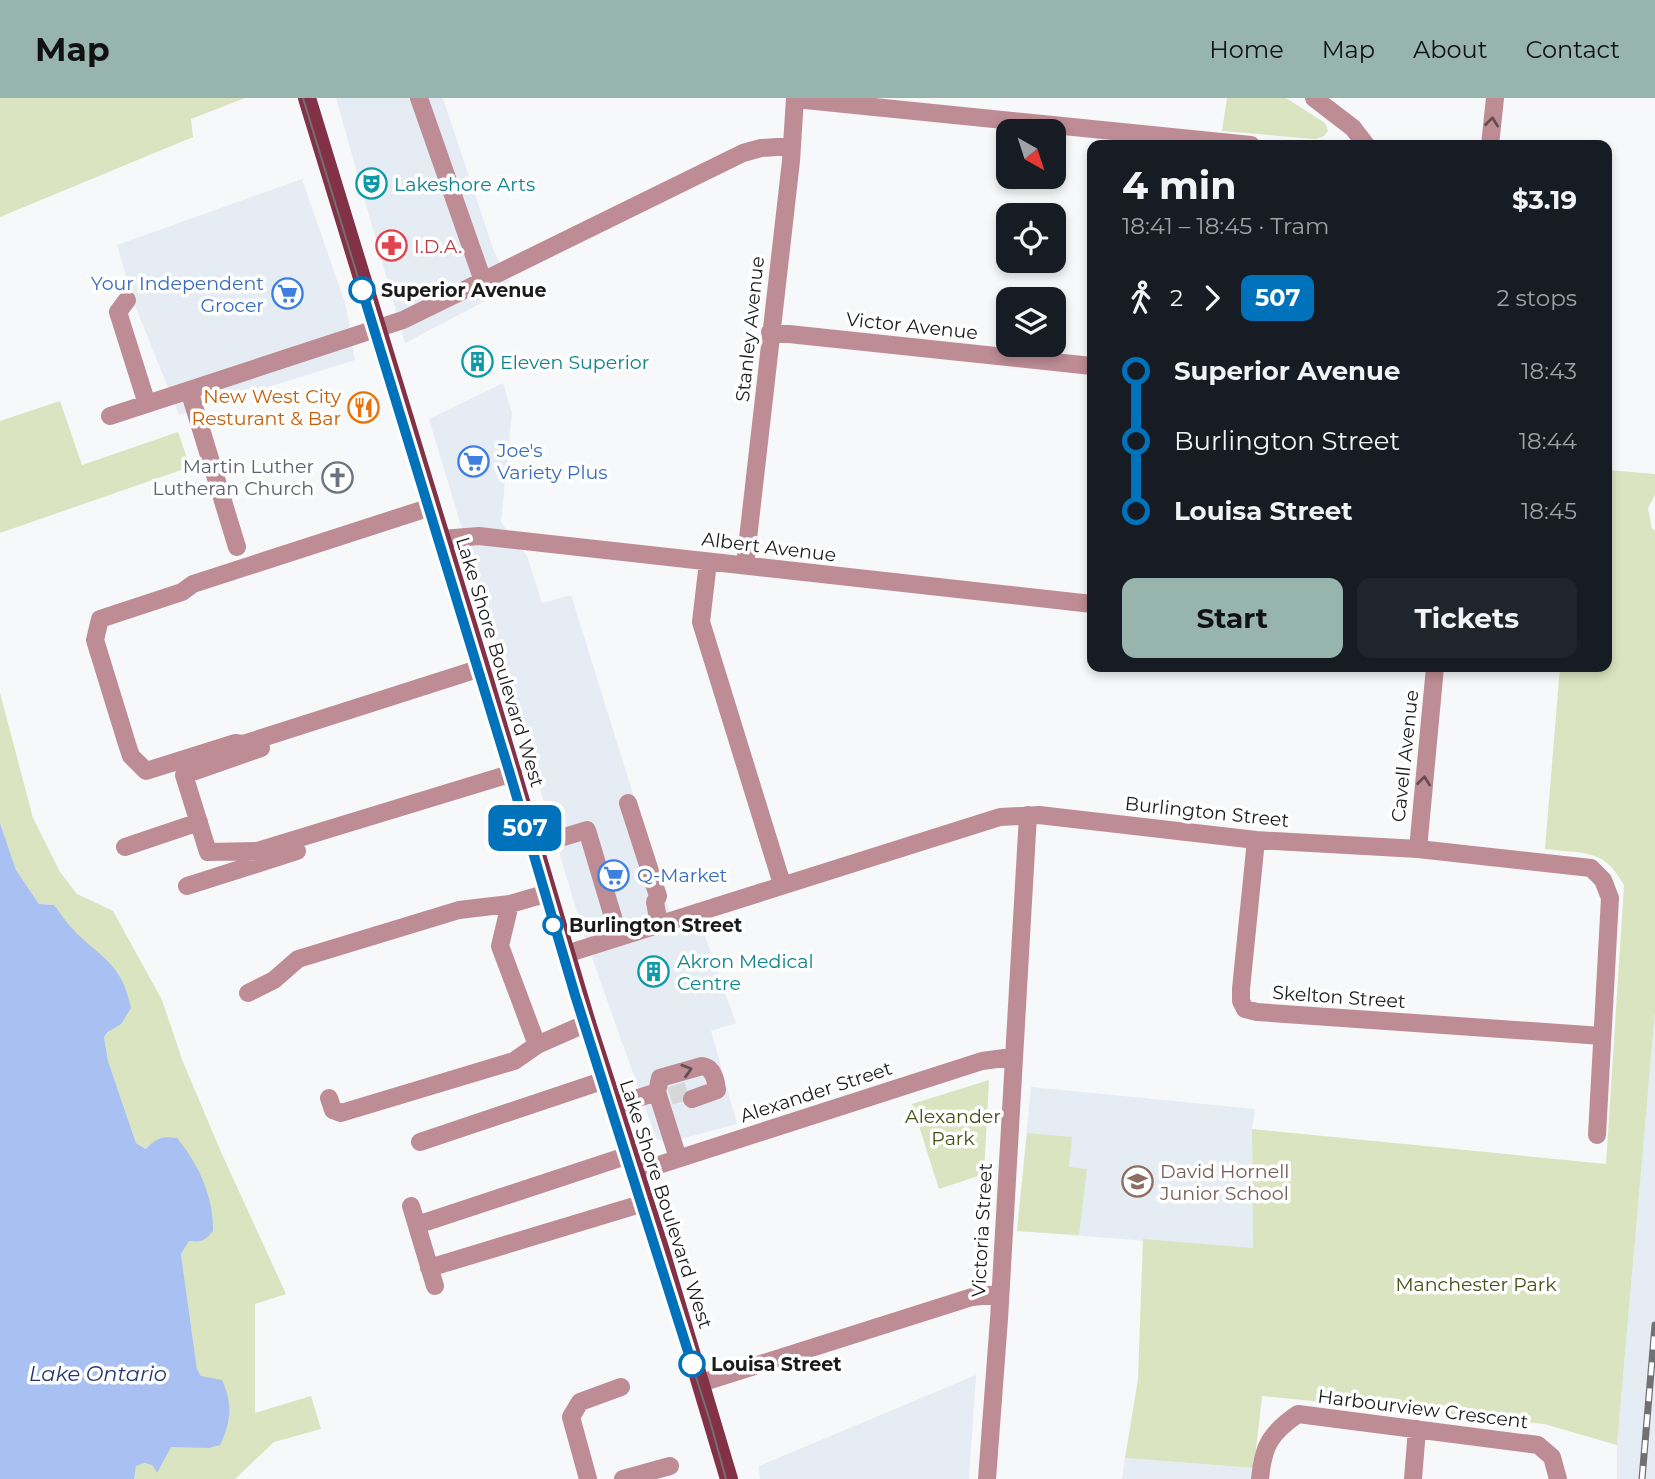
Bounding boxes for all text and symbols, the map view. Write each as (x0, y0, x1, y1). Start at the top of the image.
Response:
text: Map (35, 29, 110, 69)
text: Home (1209, 35, 1284, 64)
text: Map (1322, 35, 1375, 64)
text: About (1413, 35, 1487, 64)
text: Contact (1525, 35, 1620, 64)
one-way arrow (1485, 116, 1500, 127)
north arrow (996, 119, 1066, 189)
map controls (996, 119, 1066, 357)
text: 4 min (1122, 162, 1237, 209)
theatre icon: Lakeshore Arts (354, 167, 388, 201)
place label: Lakeshore Arts (394, 173, 535, 196)
text: $3.19 (1512, 184, 1577, 216)
button: locate (996, 203, 1066, 273)
text: 18:41 – 18:45 · Tram (1122, 212, 1329, 240)
pharmacy icon: I.D.A. (374, 229, 408, 263)
place label: I.D.A. (414, 235, 462, 258)
street label: Stanley Avenue (731, 255, 769, 403)
place label: Your Independent Grocer (91, 272, 264, 317)
supermarket icon: Your Independent Grocer (270, 277, 304, 311)
marker: Superior Avenue (349, 277, 375, 303)
place label: Superior Avenue (381, 279, 546, 302)
icon: walk (1122, 279, 1160, 317)
icon: forward (1193, 279, 1231, 317)
text: 507 (1255, 283, 1300, 312)
text: 2 (1170, 284, 1183, 312)
text: 2 stops (1497, 284, 1577, 312)
button: layers (996, 287, 1066, 357)
street label: Victor Avenue (845, 308, 979, 344)
building icon: Eleven Superior (460, 345, 494, 379)
place label: Eleven Superior (500, 351, 649, 374)
text: Superior Avenue (1174, 355, 1400, 387)
text: 18:43 (1521, 357, 1577, 385)
place label: New West City Resturant & Bar (192, 385, 342, 430)
restaurant icon: New West City Resturant & Bar (347, 390, 381, 424)
text: Burlington Street (1174, 425, 1400, 457)
text: 18:44 (1519, 427, 1577, 455)
place label: Joe's Variety Plus (496, 439, 608, 484)
supermarket icon: Joe's Variety Plus (457, 444, 491, 478)
place label: Martin Luther Lutheran Church (152, 455, 314, 500)
church icon: Martin Luther Lutheran Church (320, 460, 354, 494)
text: Louisa Street (1174, 495, 1353, 527)
text: 18:45 (1521, 497, 1577, 525)
street label: Albert Avenue (700, 527, 838, 567)
street label: Lake Shore Boulevard West (451, 534, 549, 790)
button: Start (1122, 578, 1343, 658)
button: Tickets (1357, 578, 1577, 658)
street label: Cavell Avenue (1387, 689, 1423, 823)
one-way arrow (1416, 775, 1431, 786)
street label: Burlington Street (1124, 792, 1291, 832)
line badge: 507 (485, 805, 565, 851)
text: 507 (502, 813, 548, 842)
supermarket icon: Q-Market (597, 858, 631, 892)
place label: Q-Market (637, 864, 728, 887)
place label: Burlington Street (569, 914, 742, 937)
marker: Burlington Street (543, 915, 563, 935)
place label: Akron Medical Centre (677, 950, 814, 995)
building icon: Akron Medical Centre (637, 955, 671, 989)
street label: Skelton Street (1272, 981, 1407, 1013)
street label: Alexander Street (737, 1057, 895, 1127)
one-way arrow (680, 1064, 692, 1078)
street label: Lake Shore Boulevard West (615, 1077, 717, 1332)
park label: Alexander Park (905, 1105, 1001, 1150)
place label: David Hornell Junior School (1159, 1160, 1289, 1205)
street label: Victoria Street (967, 1162, 997, 1298)
school or university icon: David Hornell Junior School (1120, 1165, 1154, 1199)
park label: Manchester Park (1395, 1273, 1557, 1296)
marker: Louisa Street (679, 1351, 705, 1377)
place label: Louisa Street (711, 1353, 841, 1376)
water label: Lake Ontario (29, 1361, 167, 1386)
street label: Harbourview Crescent (1316, 1385, 1530, 1433)

